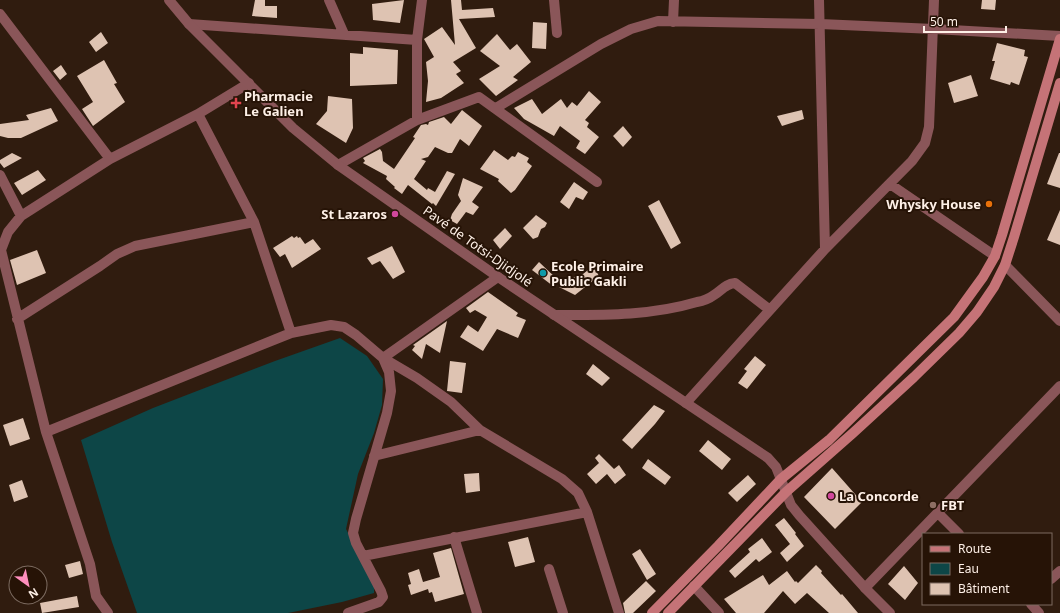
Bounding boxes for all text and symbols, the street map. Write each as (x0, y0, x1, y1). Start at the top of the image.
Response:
scale bar (924, 8, 1006, 34)
text: 50 m (930, 13, 958, 30)
place label: Pharmacie Le Galien (244, 87, 313, 120)
marker: Pharmacie Le Galien (231, 98, 241, 108)
place label: Whysky House (886, 195, 981, 213)
marker: Whysky House (984, 199, 994, 209)
street label: Pavé de Totsi-Djidjolé (420, 201, 536, 291)
place label: St Lazaros (321, 205, 387, 223)
marker: St Lazaros (390, 209, 400, 219)
place label: Ecole Primaire Public Gakli (551, 257, 644, 290)
marker: Ecole Primaire Public Gakli (538, 268, 548, 278)
place label: La Concorde (839, 487, 919, 505)
marker: La Concorde (826, 491, 836, 501)
place label: FBT (941, 496, 965, 514)
marker: FBT (928, 500, 938, 510)
legend (922, 533, 1052, 605)
text: Route (958, 540, 991, 557)
text: Eau (958, 560, 979, 577)
north arrow (8, 565, 48, 605)
text: Bâtiment (958, 580, 1010, 597)
text: N (26, 585, 42, 603)

